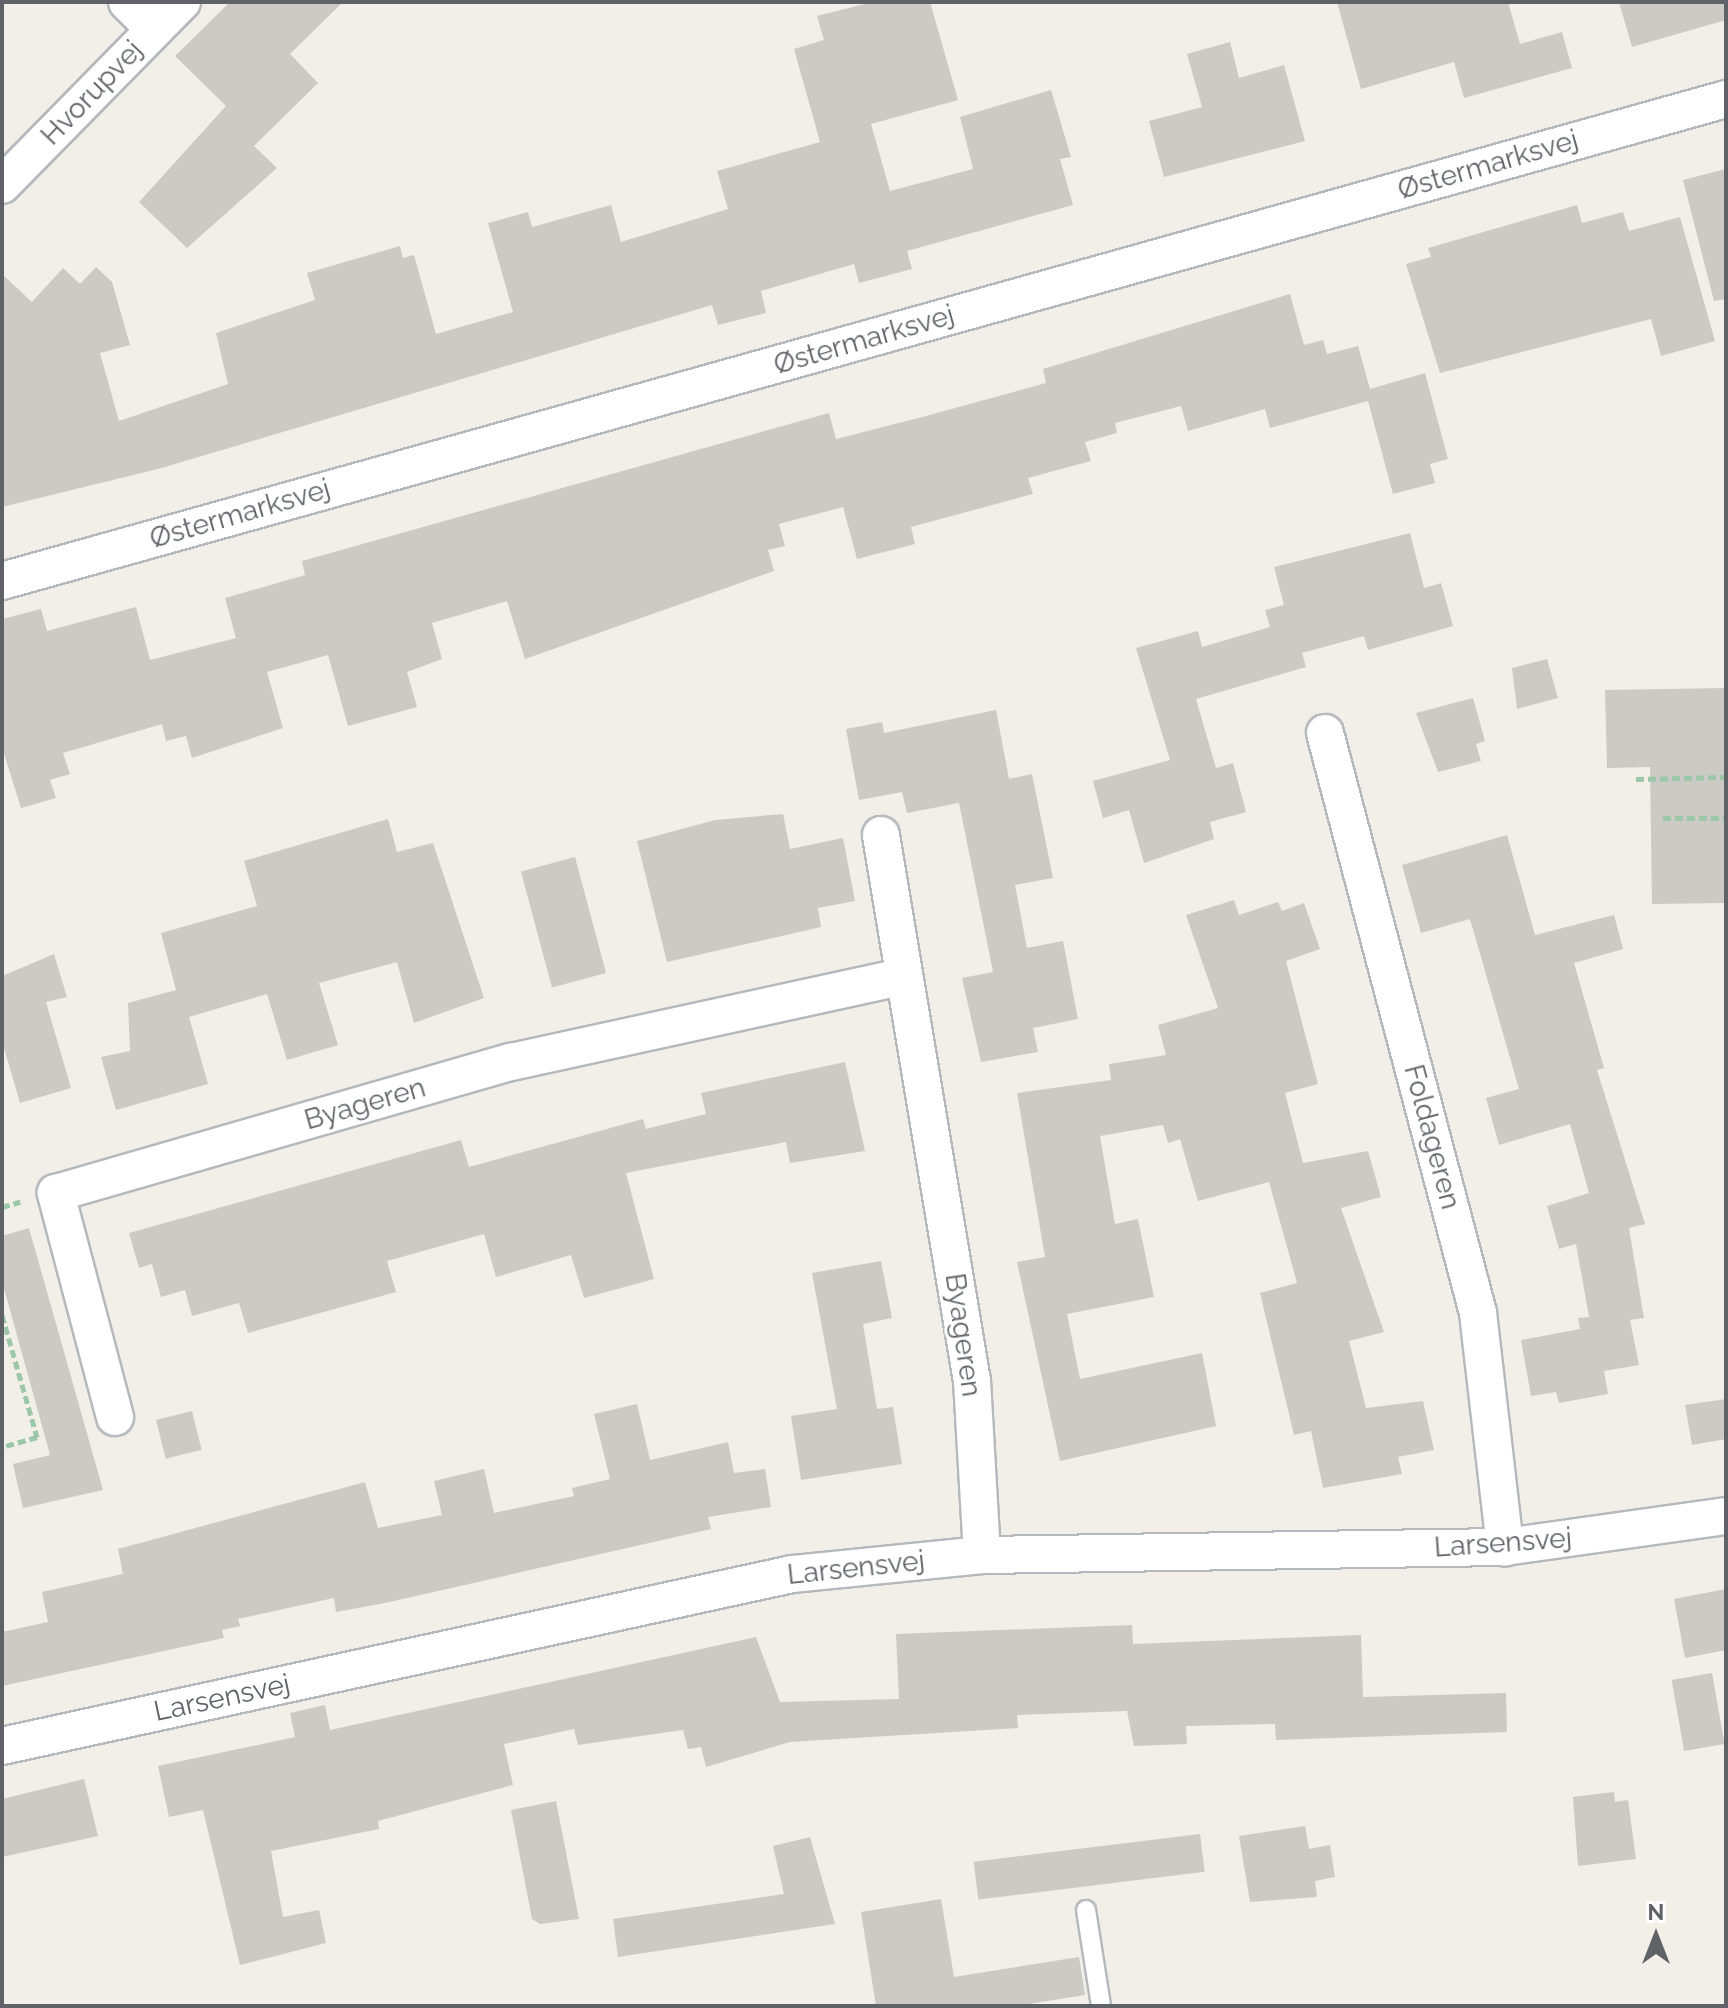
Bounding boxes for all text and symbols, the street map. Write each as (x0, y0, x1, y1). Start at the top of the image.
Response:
street label: Hvorupvej (34, 34, 150, 152)
street label: Østermarksvej (1394, 123, 1582, 207)
street label: Østermarksvej (770, 298, 958, 382)
street label: Østermarksvej (146, 472, 334, 556)
street label: Foldageren (1397, 1061, 1467, 1213)
street label: Byageren (301, 1071, 429, 1137)
street label: Byageren (938, 1271, 988, 1399)
street label: Larsensvej (1433, 1521, 1573, 1565)
street label: Larsensvej (786, 1544, 926, 1592)
street label: Larsensvej (151, 1667, 293, 1729)
north arrow (1616, 1896, 1696, 1976)
text: N (1648, 1899, 1664, 1925)

